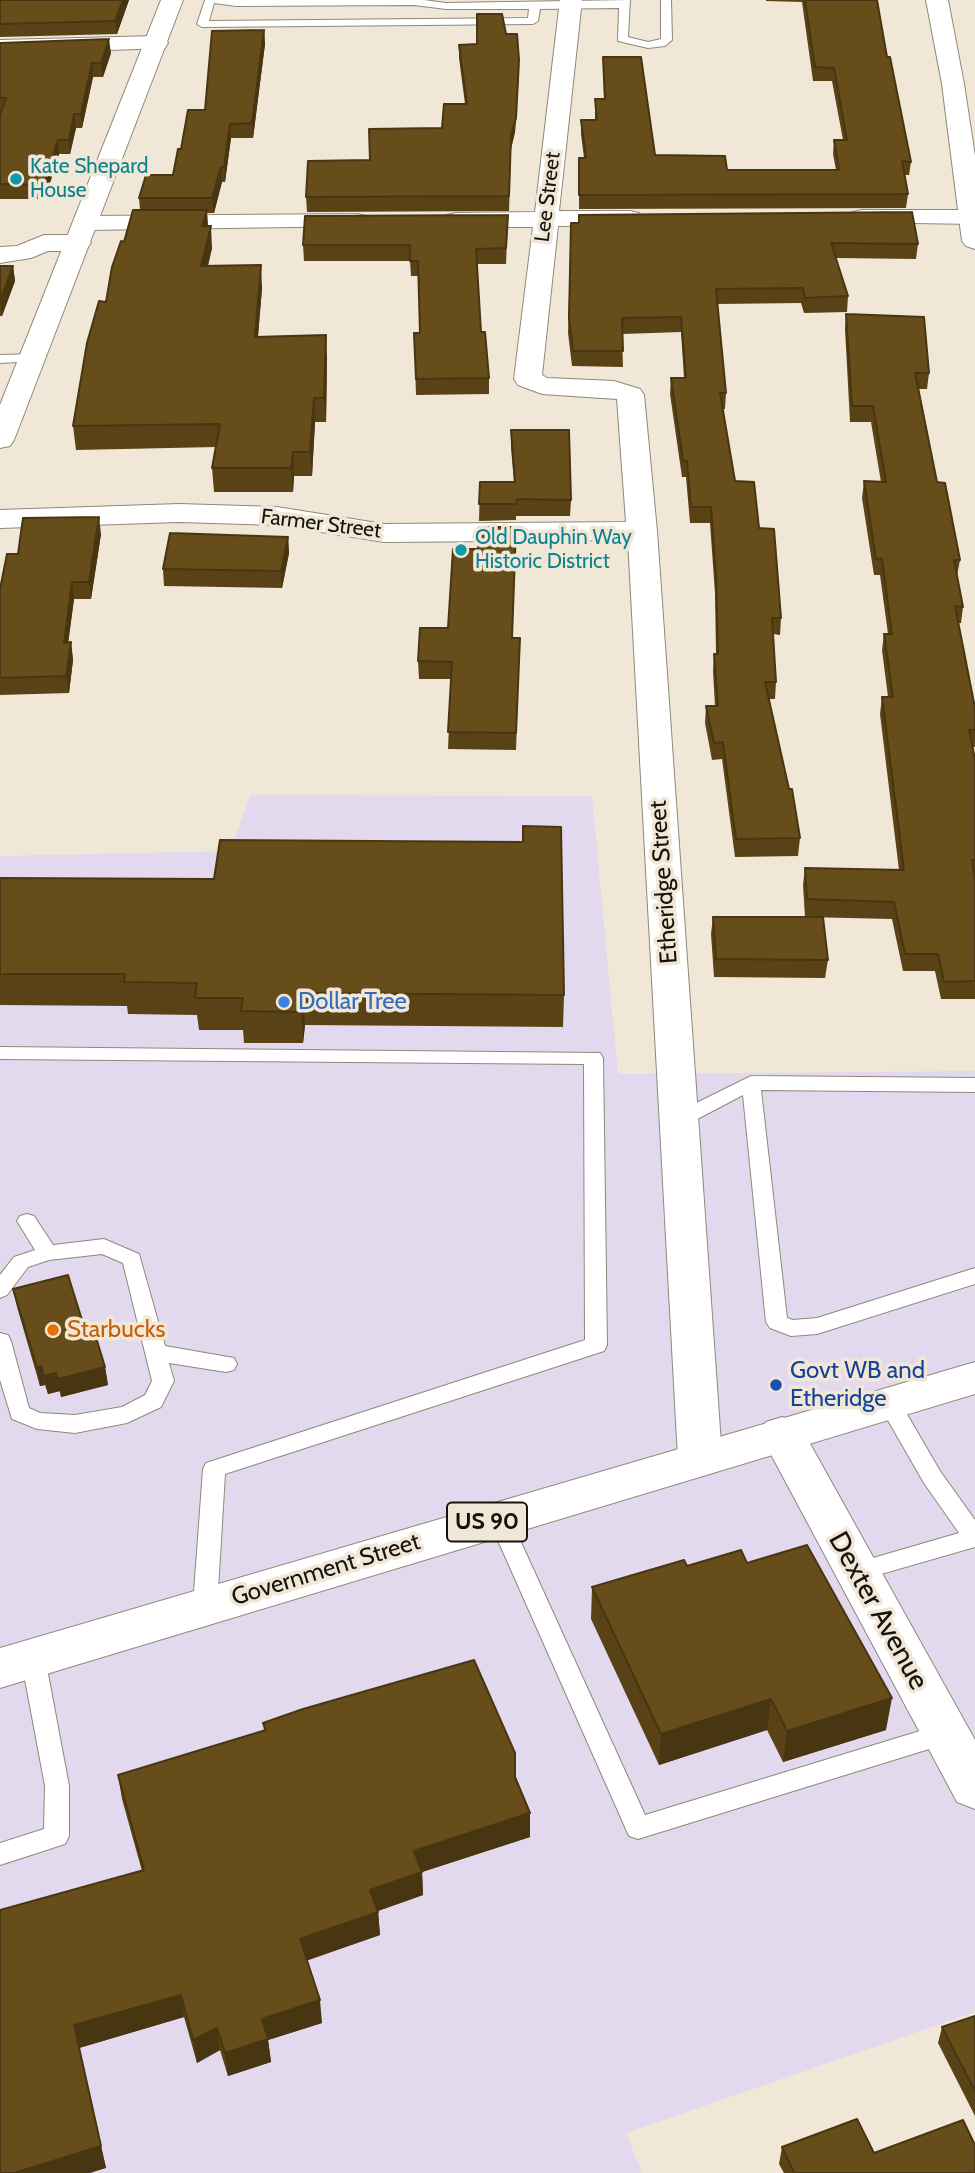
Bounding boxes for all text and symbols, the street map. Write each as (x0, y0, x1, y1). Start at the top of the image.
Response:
street label: Lee Street (530, 151, 566, 243)
place label: Kate Shepard House (30, 154, 148, 204)
marker: Kate Shepard House (8, 171, 24, 187)
street label: Farmer Street (259, 504, 383, 544)
place label: Old Dauphin Way Historic District (475, 525, 632, 575)
marker: Old Dauphin Way Historic District (453, 542, 469, 558)
street label: Etheridge Street (644, 799, 684, 965)
place label: Dollar Tree (298, 988, 407, 1016)
marker: Dollar Tree (276, 994, 292, 1010)
place label: Starbucks (67, 1316, 165, 1344)
marker: Starbucks (45, 1322, 61, 1338)
place label: Govt WB and Etheridge (790, 1357, 925, 1413)
marker: Govt WB and Etheridge (768, 1377, 784, 1393)
road number: US 90 (447, 1502, 527, 1541)
street label: Dexter Avenue (821, 1526, 935, 1696)
street label: Government Street (228, 1528, 424, 1612)

